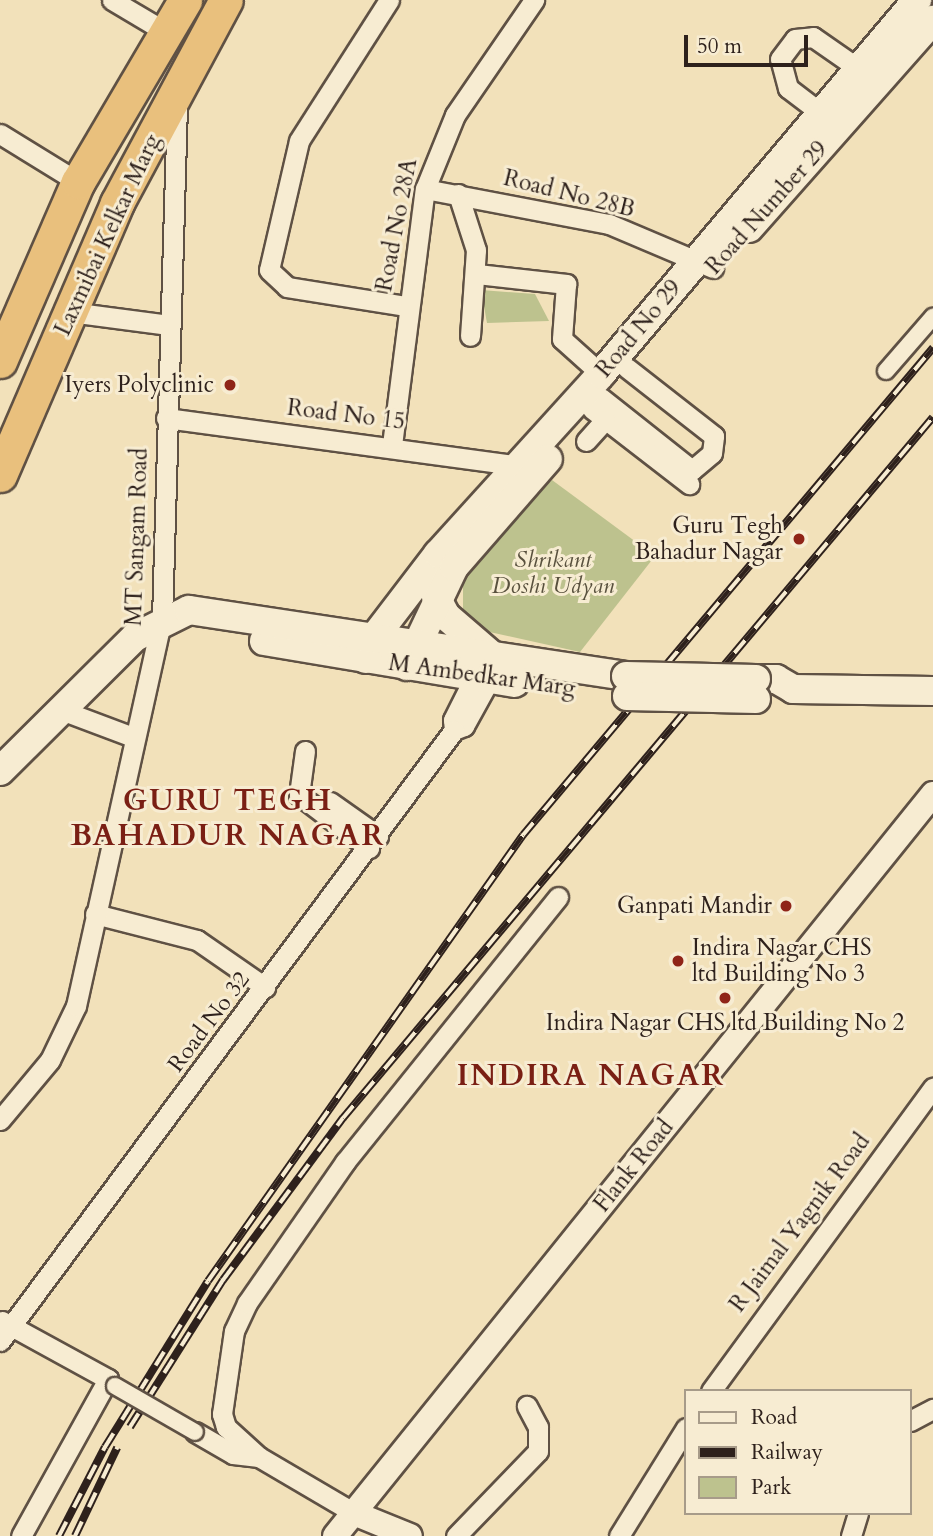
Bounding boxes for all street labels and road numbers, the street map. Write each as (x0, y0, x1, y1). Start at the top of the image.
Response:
street label: Laxmibai Kelkar Marg (49, 130, 167, 340)
street label: Road Number 29 (700, 136, 834, 280)
street label: Road No 28A (371, 156, 423, 294)
street label: Road No 28B (501, 164, 637, 224)
street label: Road No 29 (590, 275, 688, 383)
street label: Road No 15 (286, 394, 406, 436)
street label: MT Sangam Road (120, 447, 154, 627)
street label: M Ambedkar Marg (387, 649, 577, 703)
street label: Road No 32 (162, 966, 256, 1078)
street label: Flank Road (588, 1114, 680, 1218)
street label: R Jaimal Yagnik Road (724, 1128, 876, 1318)

